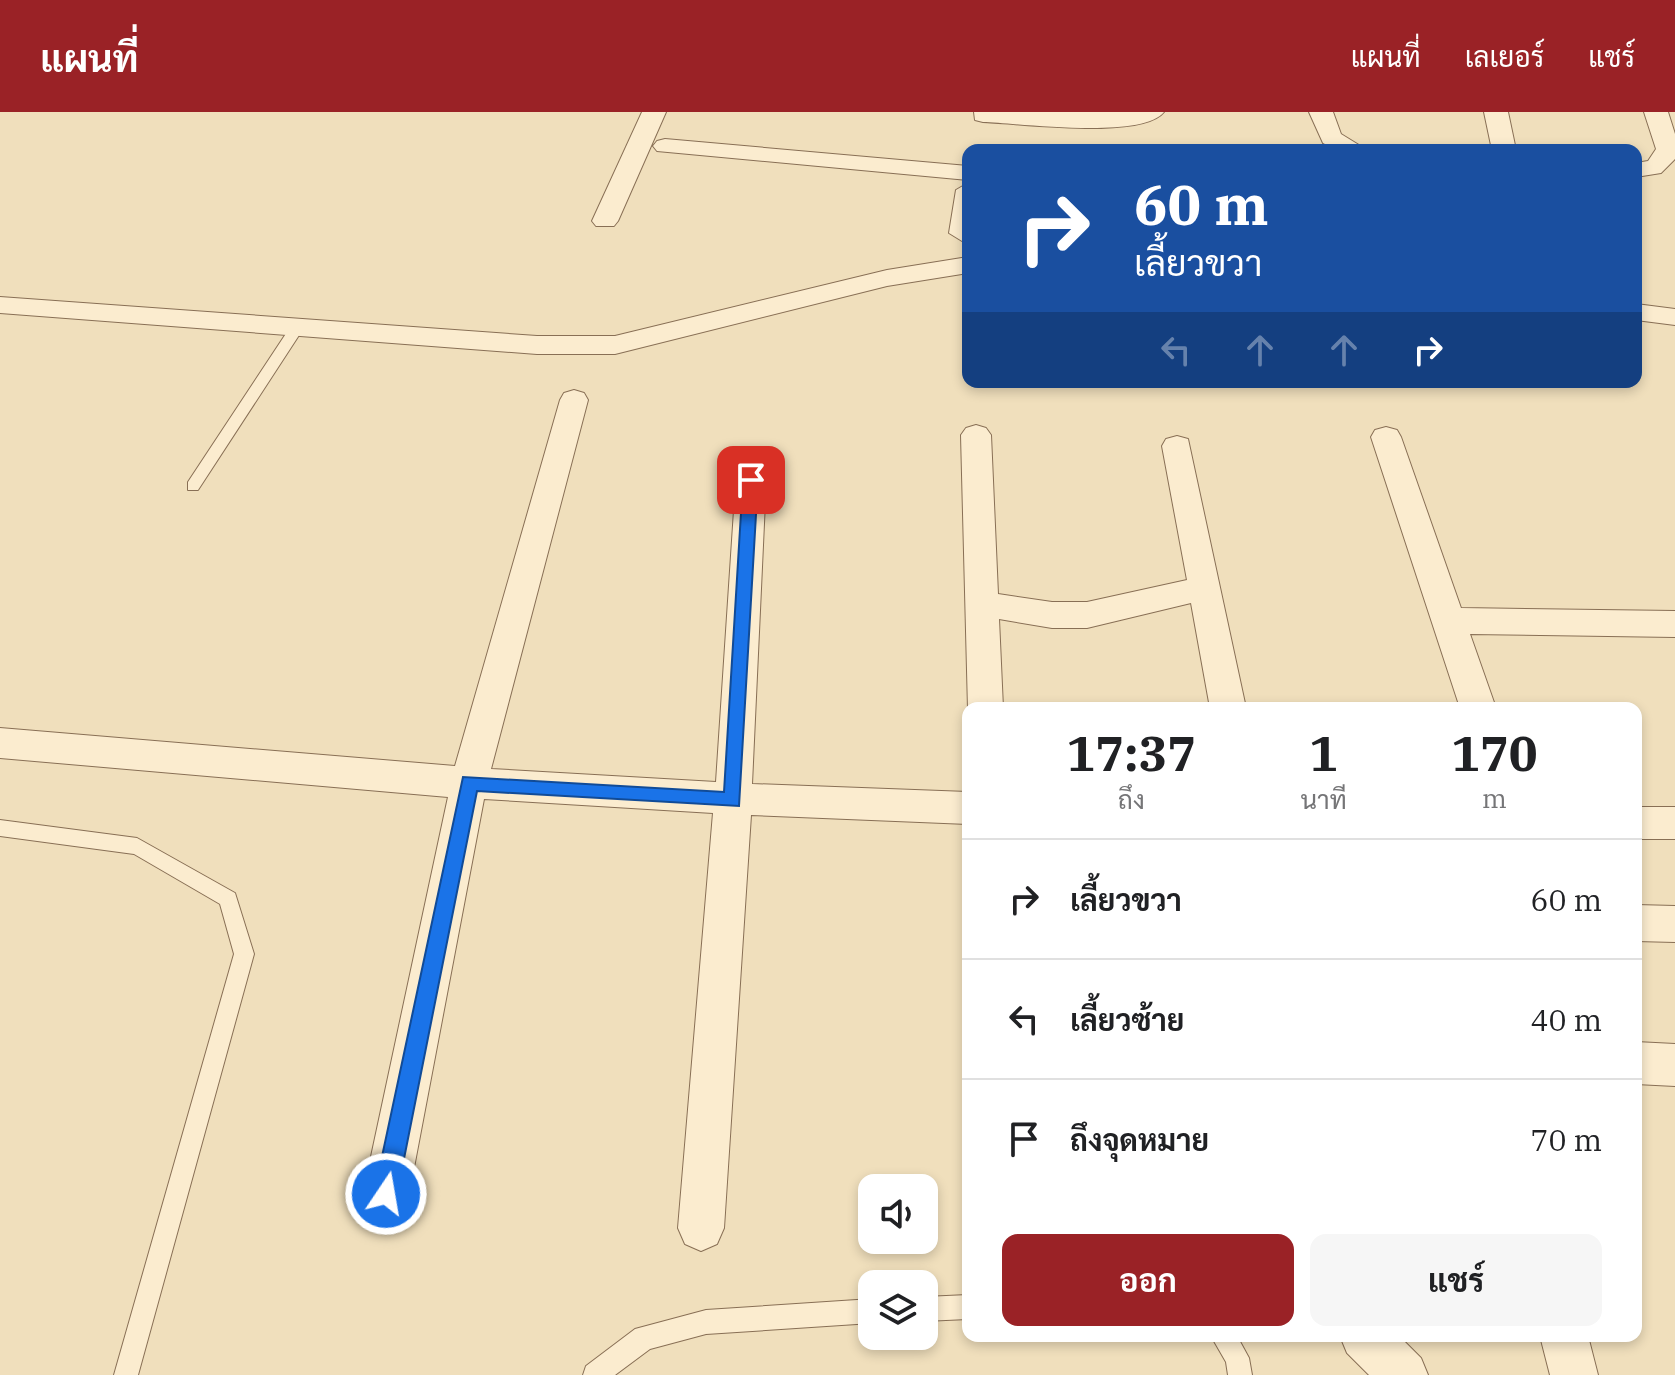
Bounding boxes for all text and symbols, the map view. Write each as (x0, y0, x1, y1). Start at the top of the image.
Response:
text: แผนที่ (40, 33, 139, 82)
text: แผนที่ (1351, 38, 1421, 75)
text: เลเยอร์ (1465, 38, 1544, 75)
text: แชร์ (1588, 38, 1635, 75)
text: 60 m (1134, 168, 1269, 240)
icon: right (1002, 176, 1106, 280)
text: เลี้ยวขวา (1134, 239, 1262, 286)
icon: left (1154, 328, 1198, 372)
icon: ahead (1238, 328, 1282, 372)
icon: ahead (1322, 328, 1366, 372)
icon: right (1406, 328, 1450, 372)
pin (717, 446, 785, 514)
icon: arrive (729, 458, 773, 502)
text: 17:37 (1066, 722, 1196, 784)
text: 1 (1309, 722, 1338, 784)
text: 170 (1451, 722, 1538, 784)
text: m (1482, 781, 1507, 815)
text: ถึง (1118, 782, 1145, 816)
text: นาที (1301, 782, 1347, 816)
icon: right (1002, 877, 1046, 921)
text: เลี้ยวขวา (1070, 880, 1182, 919)
text: 60 m (1530, 880, 1602, 919)
icon: left (1002, 997, 1046, 1041)
text: เลี้ยวซ้าย (1070, 1000, 1184, 1039)
text: 40 m (1530, 1000, 1602, 1039)
icon: arrive (1002, 1117, 1046, 1161)
text: ถึงจุดหมาย (1070, 1120, 1209, 1159)
text: 70 m (1530, 1120, 1602, 1159)
position arrow (344, 1152, 428, 1236)
map controls (858, 1174, 938, 1350)
button: sound (858, 1174, 938, 1254)
button: ออก (1002, 1234, 1294, 1326)
button: แชร์ (1310, 1234, 1602, 1326)
button: layers (858, 1270, 938, 1350)

